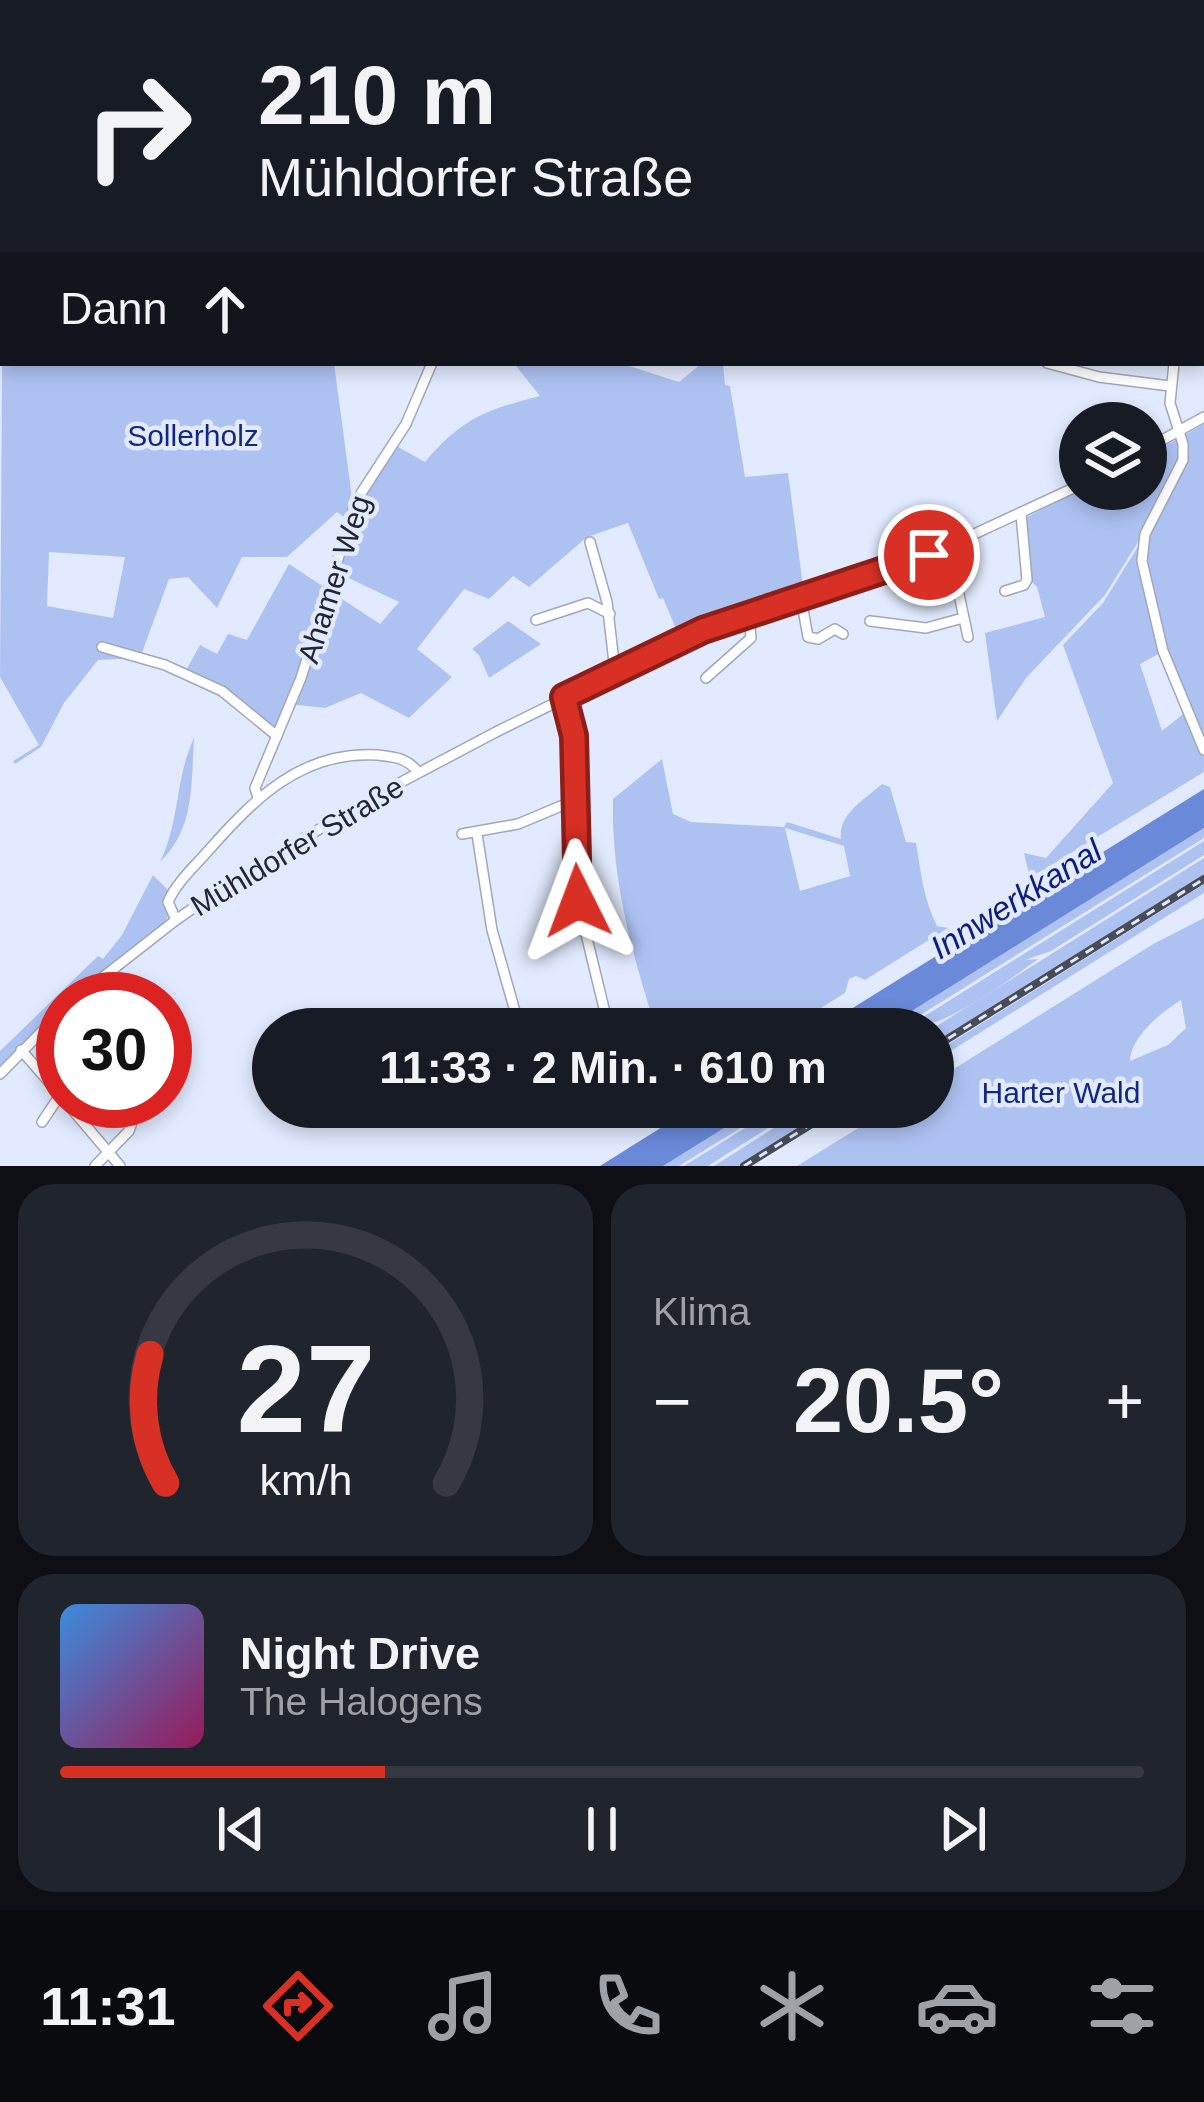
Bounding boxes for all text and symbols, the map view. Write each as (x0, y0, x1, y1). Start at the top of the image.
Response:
icon: right (60, 48, 216, 204)
text: 210 m (258, 48, 496, 142)
text: Mühldorfer Straße (258, 147, 693, 207)
icon: ahead (192, 276, 258, 342)
text: Dann (60, 283, 168, 334)
map controls (1059, 402, 1167, 510)
button: layers (1059, 402, 1167, 510)
park label: Sollerholz (127, 419, 259, 452)
street label: Ahamer Weg (291, 491, 377, 667)
pin (878, 504, 980, 606)
icon: arrive (896, 522, 962, 588)
street label: Mühldorfer Straße (185, 770, 409, 922)
water label: Innwerkkanal (924, 831, 1110, 966)
position arrow (515, 838, 641, 964)
speed limit sign: 30 (36, 972, 192, 1128)
text: 11:33 · 2 Min. · 610 m (379, 1042, 827, 1093)
park label: Harter Wald (982, 1076, 1140, 1109)
text: Klima (653, 1290, 751, 1333)
text: 27 (236, 1319, 375, 1458)
text: 20.5° (793, 1351, 1004, 1451)
text: − (653, 1364, 692, 1438)
text: + (1105, 1364, 1144, 1438)
text: km/h (259, 1456, 352, 1504)
text: Night Drive (240, 1628, 480, 1679)
text: The Halogens (240, 1680, 483, 1723)
icon: previous (208, 1796, 274, 1862)
icon: pause (569, 1796, 635, 1862)
icon: next (930, 1796, 996, 1862)
icon: directions (256, 1964, 340, 2048)
icon: music (421, 1964, 505, 2048)
icon: phone (586, 1964, 670, 2048)
icon: climate (750, 1964, 834, 2048)
icon: car (915, 1964, 999, 2048)
icon: filters (1080, 1964, 1164, 2048)
text: 11:31 (40, 1976, 175, 2036)

